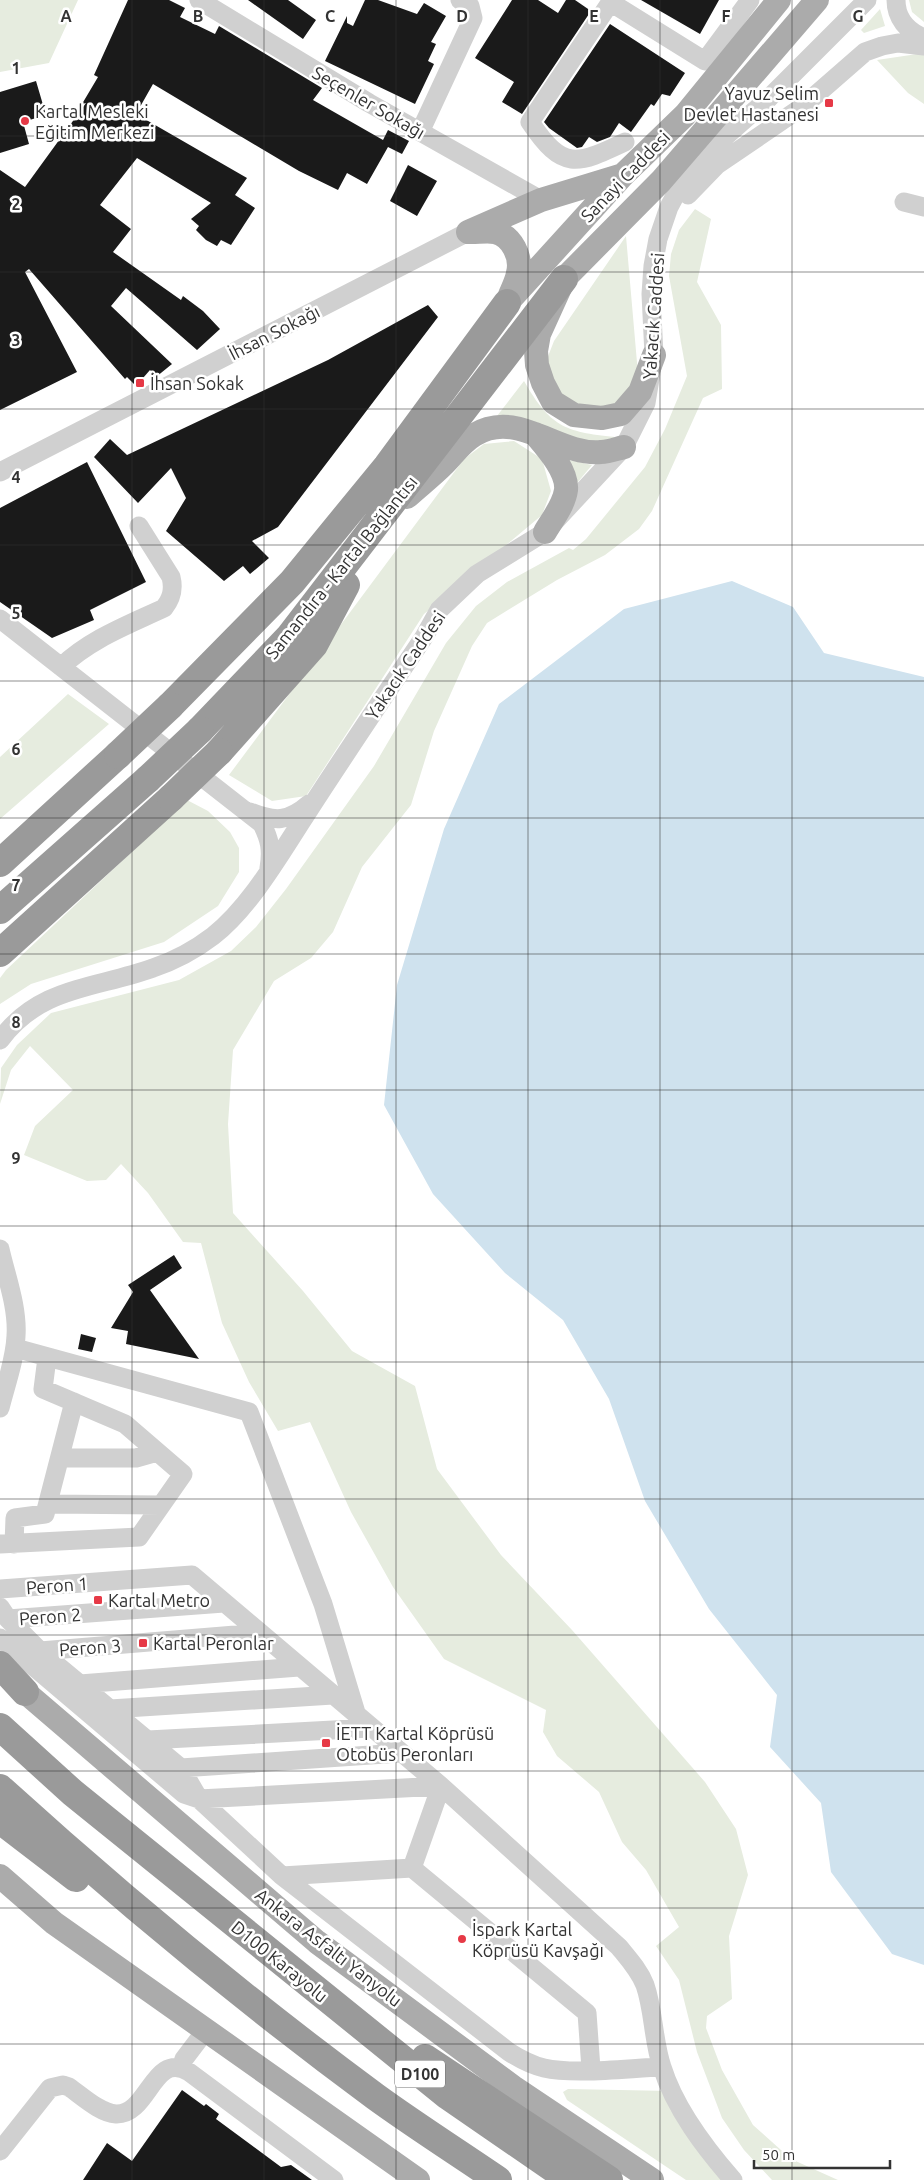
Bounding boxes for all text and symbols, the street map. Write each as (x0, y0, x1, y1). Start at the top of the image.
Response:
text: A (60, 7, 72, 25)
text: B (193, 7, 203, 25)
text: C (325, 7, 335, 25)
text: D (456, 7, 468, 25)
text: E (589, 7, 599, 25)
text: F (722, 7, 731, 25)
text: G (852, 7, 864, 25)
text: 1 (11, 59, 21, 77)
street label: Seçenler Sokağı (309, 62, 429, 142)
place label: Yavuz Seli̇m Devlet Hastanesi̇ (683, 83, 819, 124)
marker: Yavuz Seli̇m Devlet Hastanesi̇ (823, 97, 835, 109)
place label: Kartal Mesleki Eğitim Merkezi (35, 101, 154, 142)
marker: Kartal Mesleki Eğitim Merkezi (19, 115, 31, 127)
street label: Sanayi Caddesi (577, 126, 673, 226)
text: 2 (11, 195, 21, 213)
street label: Yakacık Caddesi (639, 252, 667, 380)
street label: İhsan Sokağı (225, 301, 323, 363)
text: 3 (11, 331, 21, 349)
place label: İhsan Sokak (150, 373, 244, 393)
marker: İhsan Sokak (134, 377, 146, 389)
text: 4 (11, 468, 21, 486)
street label: Samandıra - Kartal Bağlantısı (261, 472, 421, 662)
text: 5 (11, 604, 21, 622)
street label: Yakacık Caddesi (361, 607, 449, 723)
text: 6 (11, 740, 21, 758)
text: 7 (11, 876, 21, 894)
text: 8 (11, 1013, 21, 1031)
text: 9 (11, 1149, 21, 1167)
street label: Peron 1 (25, 1573, 89, 1597)
place label: Kartal Metro (108, 1590, 210, 1610)
marker: Kartal Metro (92, 1594, 104, 1606)
street label: Peron 2 (18, 1604, 82, 1628)
place label: Kartal Peronlar (153, 1633, 274, 1653)
street label: Peron 3 (58, 1635, 122, 1659)
marker: Kartal Peronlar (137, 1637, 149, 1649)
place label: İETT Kartal Köprüsü Otobüs Peronları (336, 1723, 494, 1764)
marker: İETT Kartal Köprüsü Otobüs Peronları (320, 1737, 332, 1749)
street label: Ankara Asfaltı Yanyolu (252, 1884, 406, 2010)
street label: D100 Karayolu (228, 1916, 332, 2006)
place label: İspark Kartal Köprüsü Kavşağı (472, 1919, 604, 1960)
marker: İspark Kartal Köprüsü Kavşağı (456, 1933, 468, 1945)
road number: D100 (395, 2060, 445, 2088)
scale bar (754, 2138, 890, 2170)
text: 50 m (762, 2146, 795, 2163)

